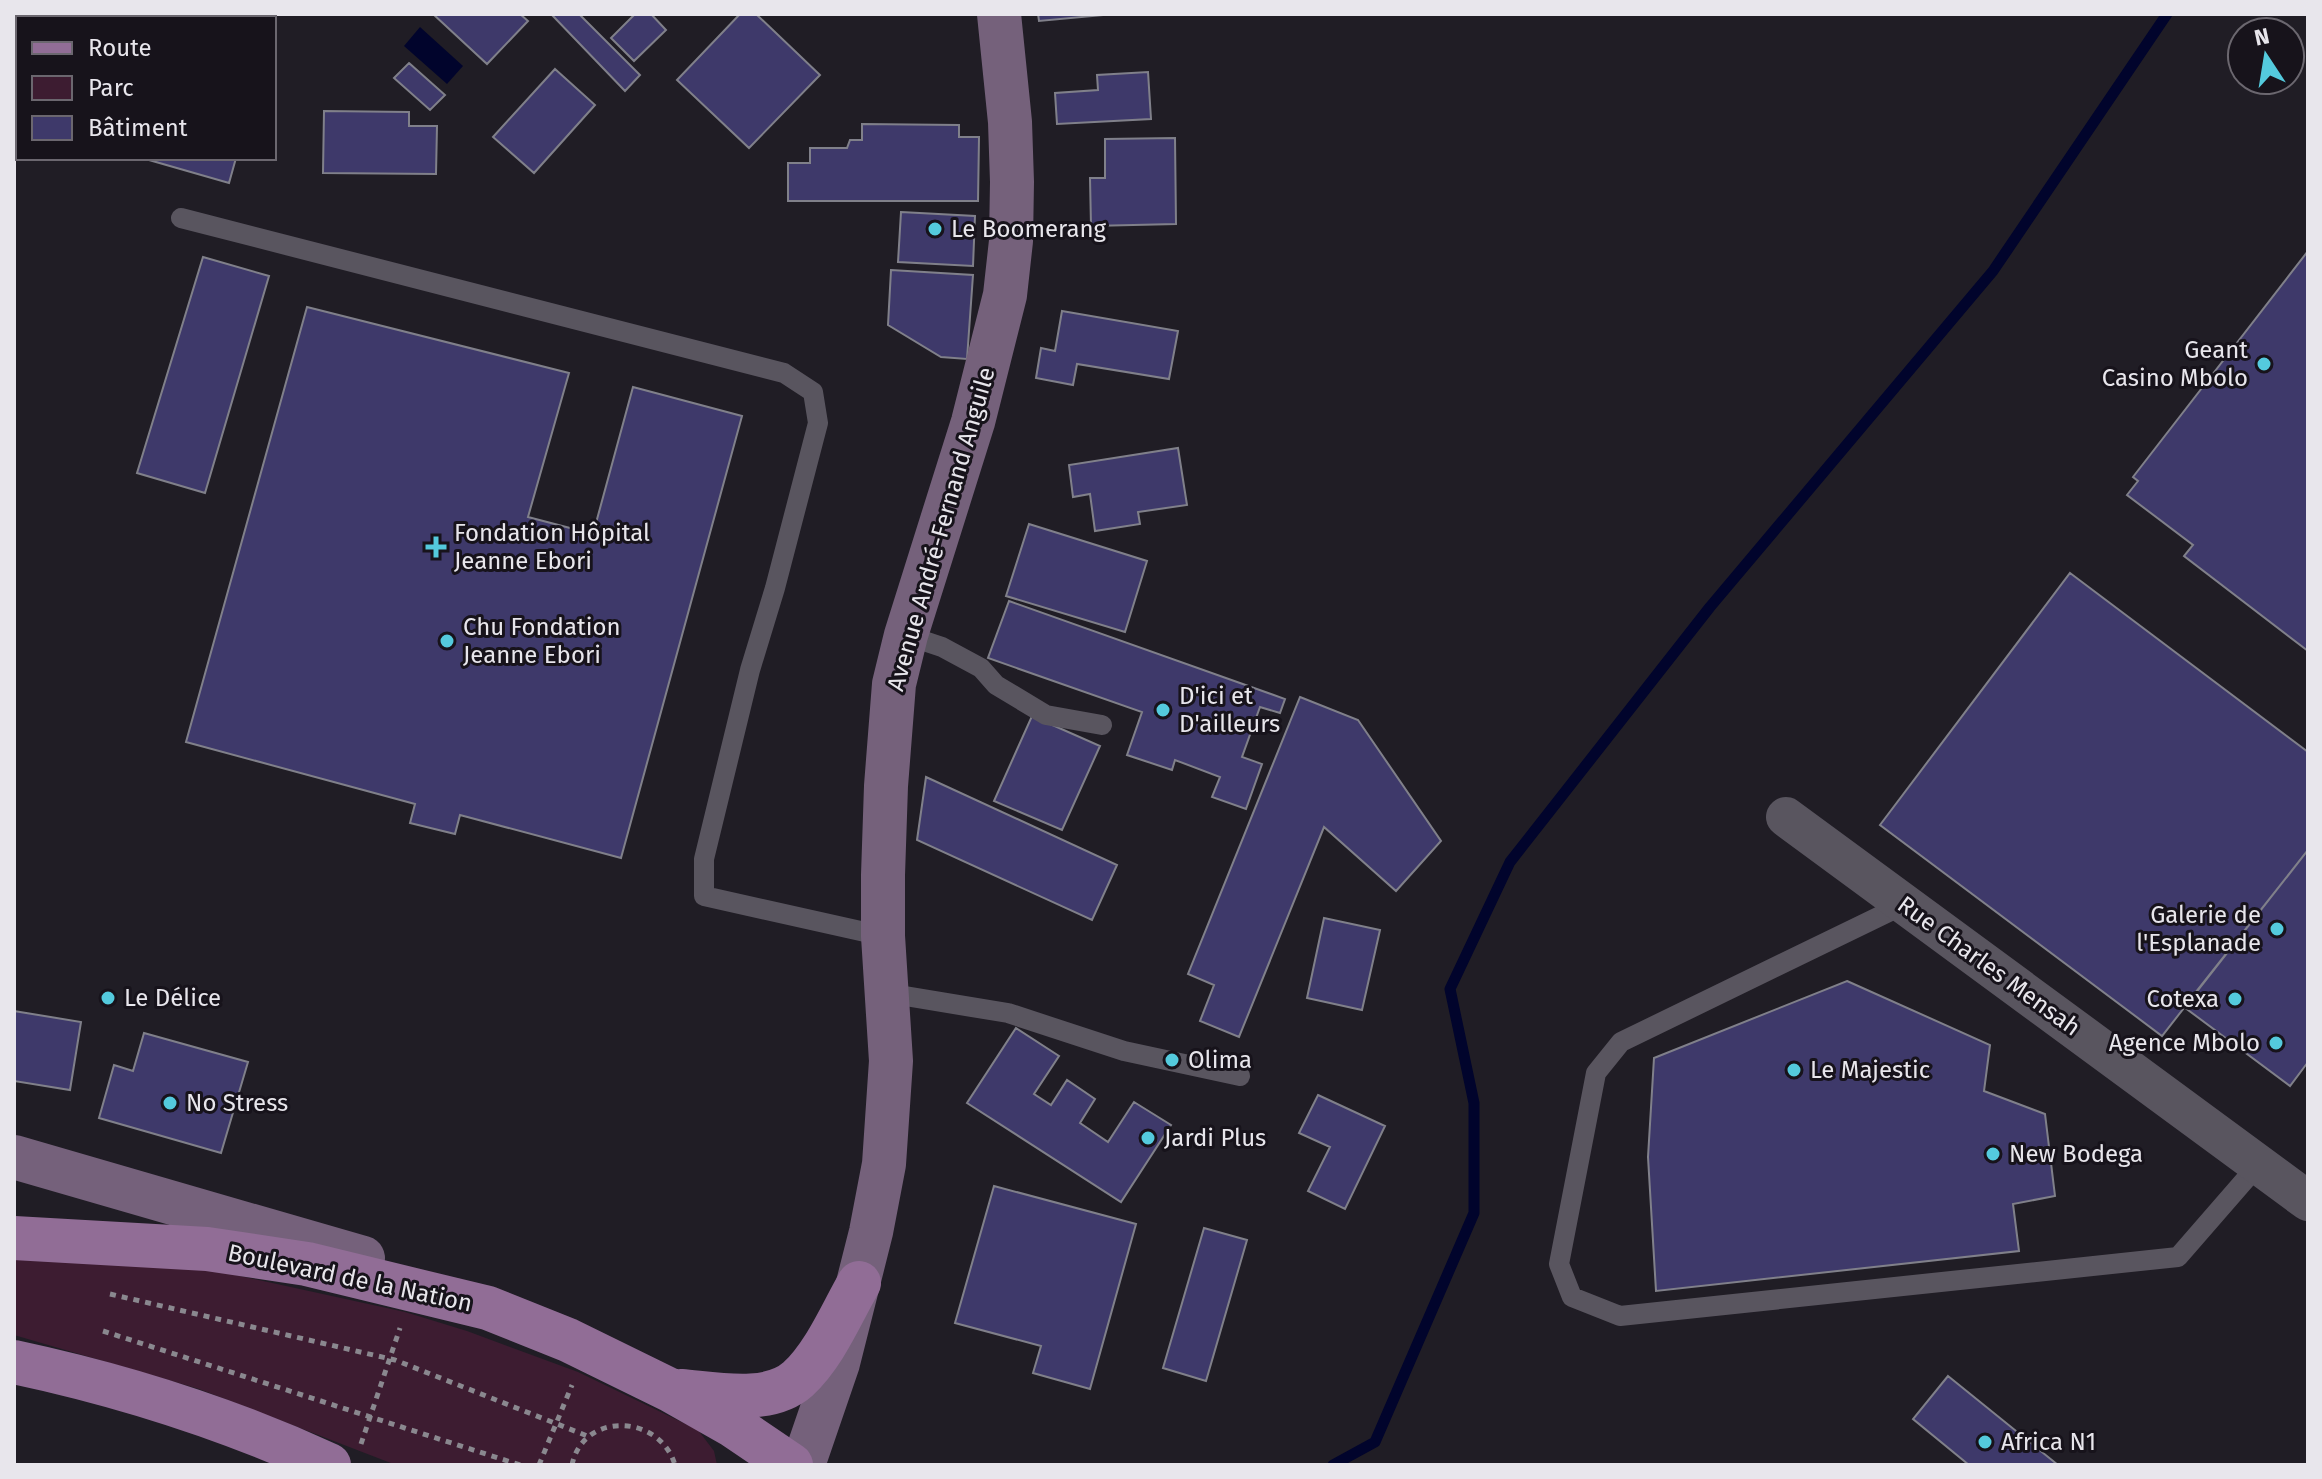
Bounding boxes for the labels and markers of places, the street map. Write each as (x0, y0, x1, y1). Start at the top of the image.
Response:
place label: Le Boomerang (951, 215, 1107, 243)
marker: Le Boomerang (926, 220, 944, 238)
place label: Geant Casino Mbolo (2102, 336, 2248, 392)
marker: Geant Casino Mbolo (2255, 355, 2273, 373)
place label: Fondation Hôpital Jeanne Ebori (454, 519, 650, 575)
marker: Fondation Hôpital Jeanne Ebori (425, 536, 447, 558)
place label: Chu Fondation Jeanne Ebori (463, 613, 621, 669)
marker: Chu Fondation Jeanne Ebori (438, 632, 456, 650)
place label: D'ici et D'ailleurs (1179, 682, 1280, 738)
marker: D'ici et D'ailleurs (1154, 701, 1172, 719)
place label: Galerie de l'Esplanade (2136, 901, 2261, 957)
marker: Galerie de l'Esplanade (2268, 920, 2286, 938)
place label: Le Délice (124, 984, 221, 1012)
place label: Cotexa (2147, 985, 2219, 1013)
marker: Le Délice (99, 989, 117, 1007)
marker: Cotexa (2226, 990, 2244, 1008)
place label: Agence Mbolo (2109, 1029, 2260, 1057)
marker: Agence Mbolo (2267, 1034, 2285, 1052)
place label: Olima (1188, 1046, 1252, 1074)
marker: Olima (1163, 1051, 1181, 1069)
place label: Le Majestic (1810, 1056, 1930, 1084)
marker: Le Majestic (1785, 1061, 1803, 1079)
place label: No Stress (186, 1089, 288, 1117)
marker: No Stress (161, 1094, 179, 1112)
place label: Jardi Plus (1164, 1124, 1266, 1152)
marker: Jardi Plus (1139, 1129, 1157, 1147)
place label: New Bodega (2009, 1140, 2143, 1168)
marker: New Bodega (1984, 1145, 2002, 1163)
place label: Africa N1 (2001, 1428, 2096, 1456)
marker: Africa N1 (1976, 1433, 1994, 1451)

